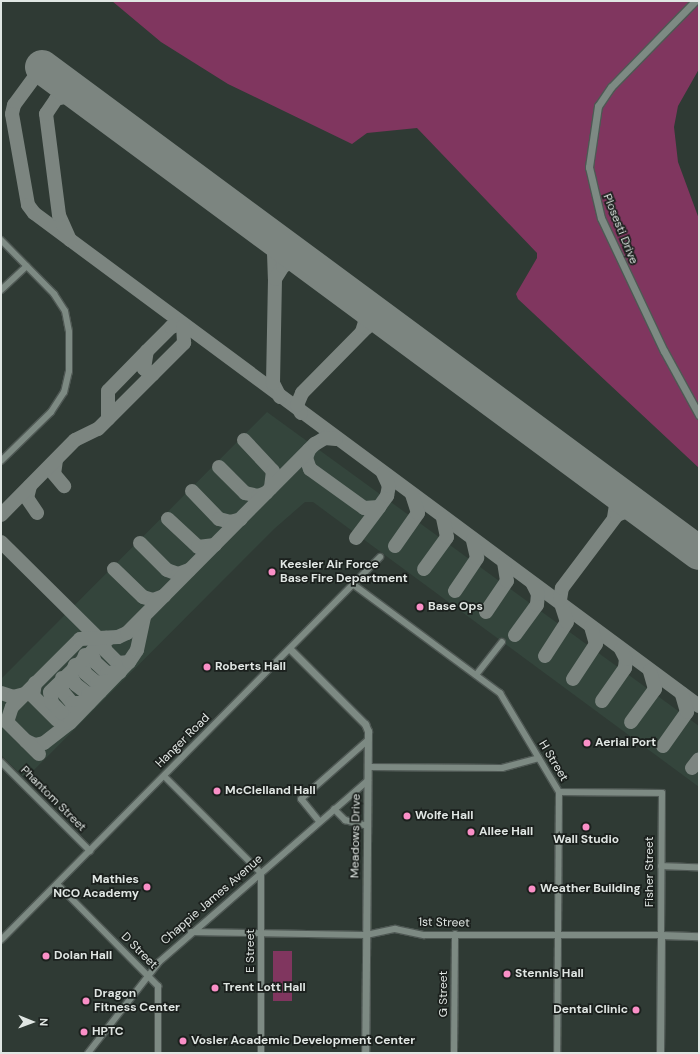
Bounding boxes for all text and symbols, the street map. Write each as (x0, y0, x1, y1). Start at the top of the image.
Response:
street label: Plosesti Drive (599, 192, 641, 266)
place label: Keesler Air Force Base Fire Department (280, 558, 408, 586)
marker: Keesler Air Force Base Fire Department (267, 567, 277, 577)
place label: Base Ops (428, 600, 483, 614)
marker: Base Ops (415, 602, 425, 612)
place label: Roberts Hall (215, 660, 286, 674)
marker: Roberts Hall (202, 662, 212, 672)
street label: Hanger Road (153, 711, 213, 771)
place label: Aerial Port (595, 736, 656, 750)
street label: H Street (535, 738, 571, 784)
marker: Aerial Port (582, 738, 592, 748)
street label: Phantom Street (17, 763, 89, 835)
place label: McClelland Hall (225, 784, 316, 798)
marker: McClelland Hall (212, 786, 222, 796)
street label: Meadows Drive (348, 794, 364, 878)
place label: Wolfe Hall (415, 809, 473, 823)
marker: Wolfe Hall (402, 811, 412, 821)
marker: Wall Studio (581, 822, 591, 832)
place label: Allee Hall (479, 825, 533, 839)
marker: Allee Hall (466, 827, 476, 837)
place label: Wall Studio (553, 833, 619, 847)
street label: Fisher Street (643, 837, 657, 907)
street label: Chappie James Avenue (158, 852, 266, 948)
place label: Mathies NCO Academy (53, 873, 139, 901)
marker: Mathies NCO Academy (142, 882, 152, 892)
place label: Weather Building (540, 882, 641, 896)
marker: Weather Building (527, 884, 537, 894)
street label: 1st Street (418, 915, 470, 931)
street label: E Street (244, 929, 258, 973)
street label: D Street (118, 930, 160, 972)
place label: Dolan Hall (54, 949, 112, 963)
marker: Dolan Hall (41, 951, 51, 961)
place label: Stennis Hall (515, 967, 584, 981)
marker: Stennis Hall (502, 969, 512, 979)
street label: G Street (437, 971, 451, 1017)
place label: Trent Lott Hall (223, 981, 306, 995)
marker: Trent Lott Hall (210, 983, 220, 993)
place label: Dragon Fitness Center (94, 987, 180, 1015)
marker: Dragon Fitness Center (81, 996, 91, 1006)
north arrow (12, 1002, 52, 1042)
place label: Dental Clinic (553, 1003, 628, 1017)
marker: Dental Clinic (631, 1005, 641, 1015)
text: N (37, 1018, 51, 1026)
place label: HPTC (92, 1025, 124, 1039)
marker: HPTC (79, 1027, 89, 1037)
place label: Vosler Academic Development Center (191, 1034, 415, 1048)
marker: Vosler Academic Development Center (178, 1036, 188, 1046)

